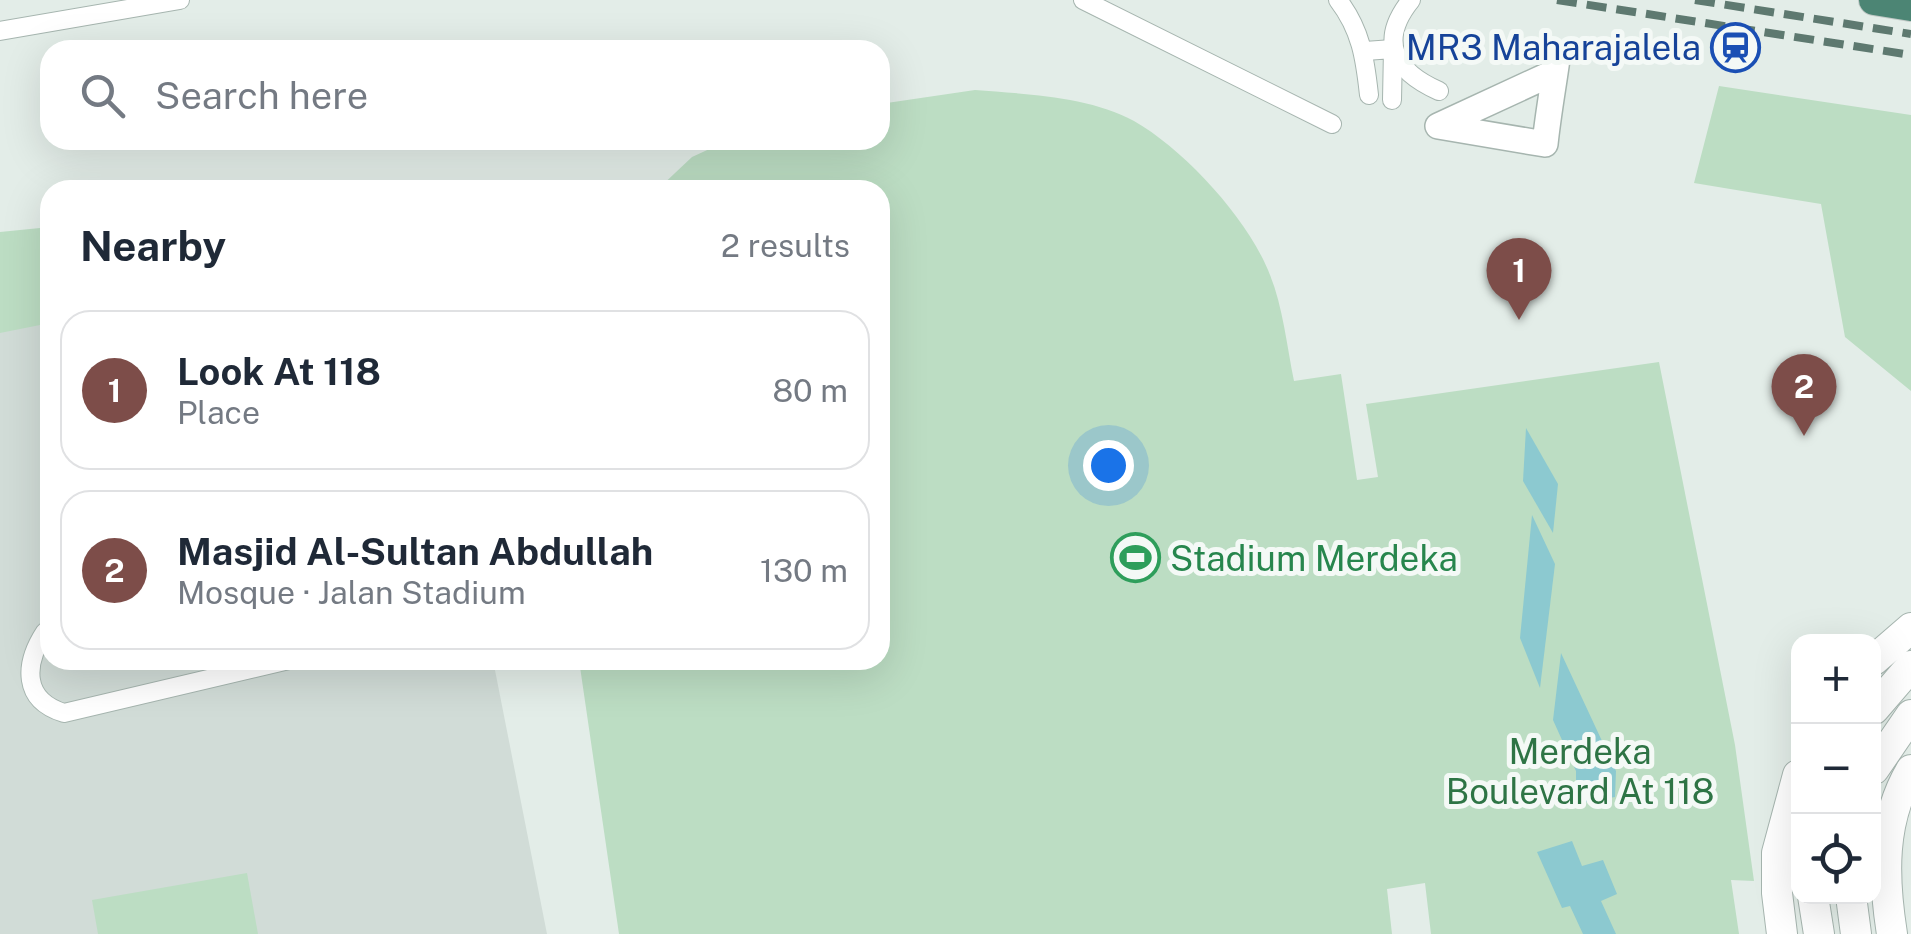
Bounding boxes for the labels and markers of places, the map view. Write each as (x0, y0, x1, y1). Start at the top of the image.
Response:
station icon: MR3 Maharajalela (1710, 21, 1762, 73)
place label: MR3 Maharajalela (1406, 27, 1701, 68)
pin: 1 (1486, 238, 1552, 320)
pin: 2 (1772, 354, 1836, 436)
sports icon: Stadium Merdeka (1109, 532, 1161, 584)
place label: Stadium Merdeka (1170, 538, 1458, 579)

